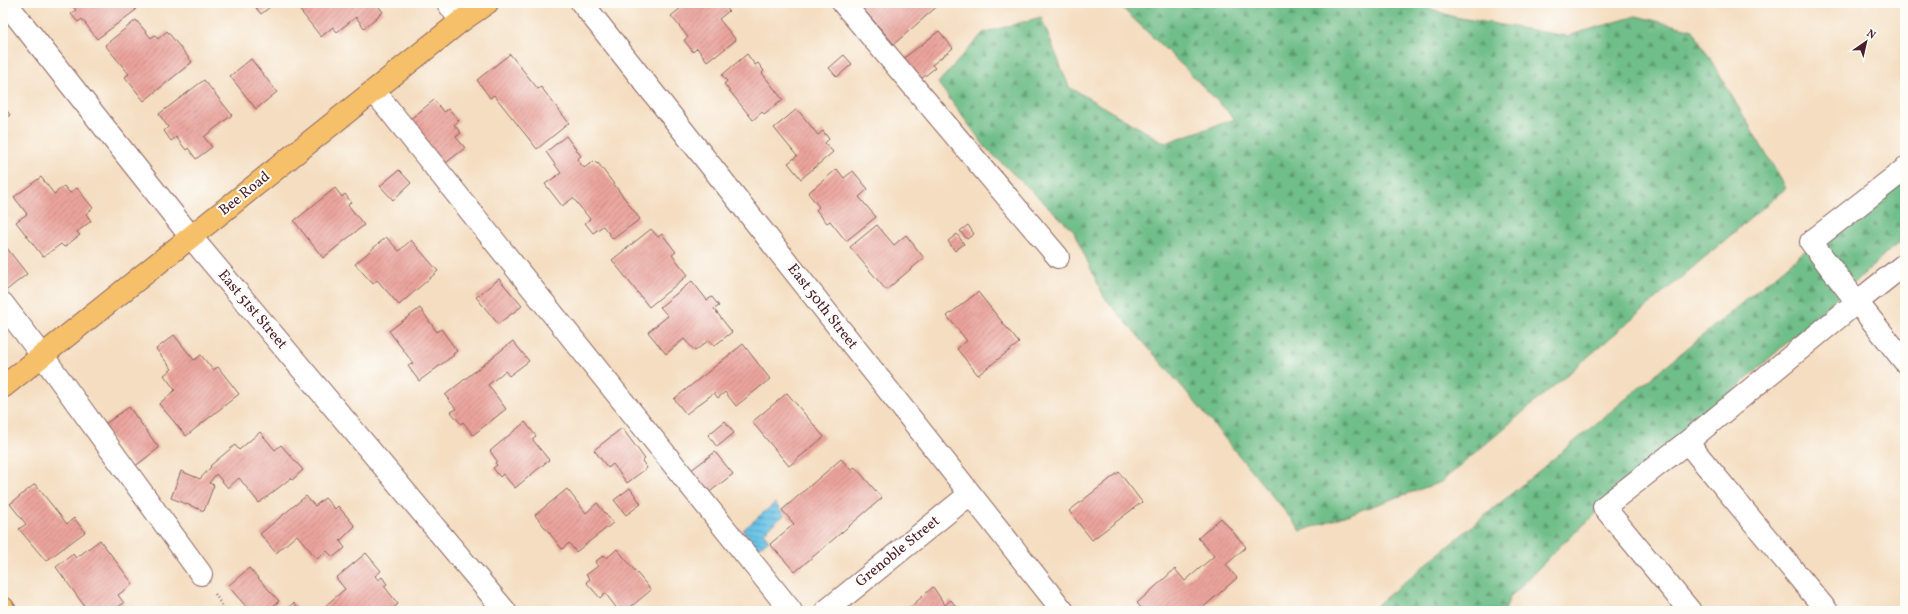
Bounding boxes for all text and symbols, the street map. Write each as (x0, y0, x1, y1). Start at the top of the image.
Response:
north arrow (1846, 22, 1886, 62)
text: N (1863, 26, 1878, 43)
street label: Bee Road (215, 167, 275, 221)
street label: East 50th Street (782, 260, 862, 354)
street label: East 51st Street (212, 266, 292, 354)
street label: Grenoble Street (851, 511, 945, 593)

